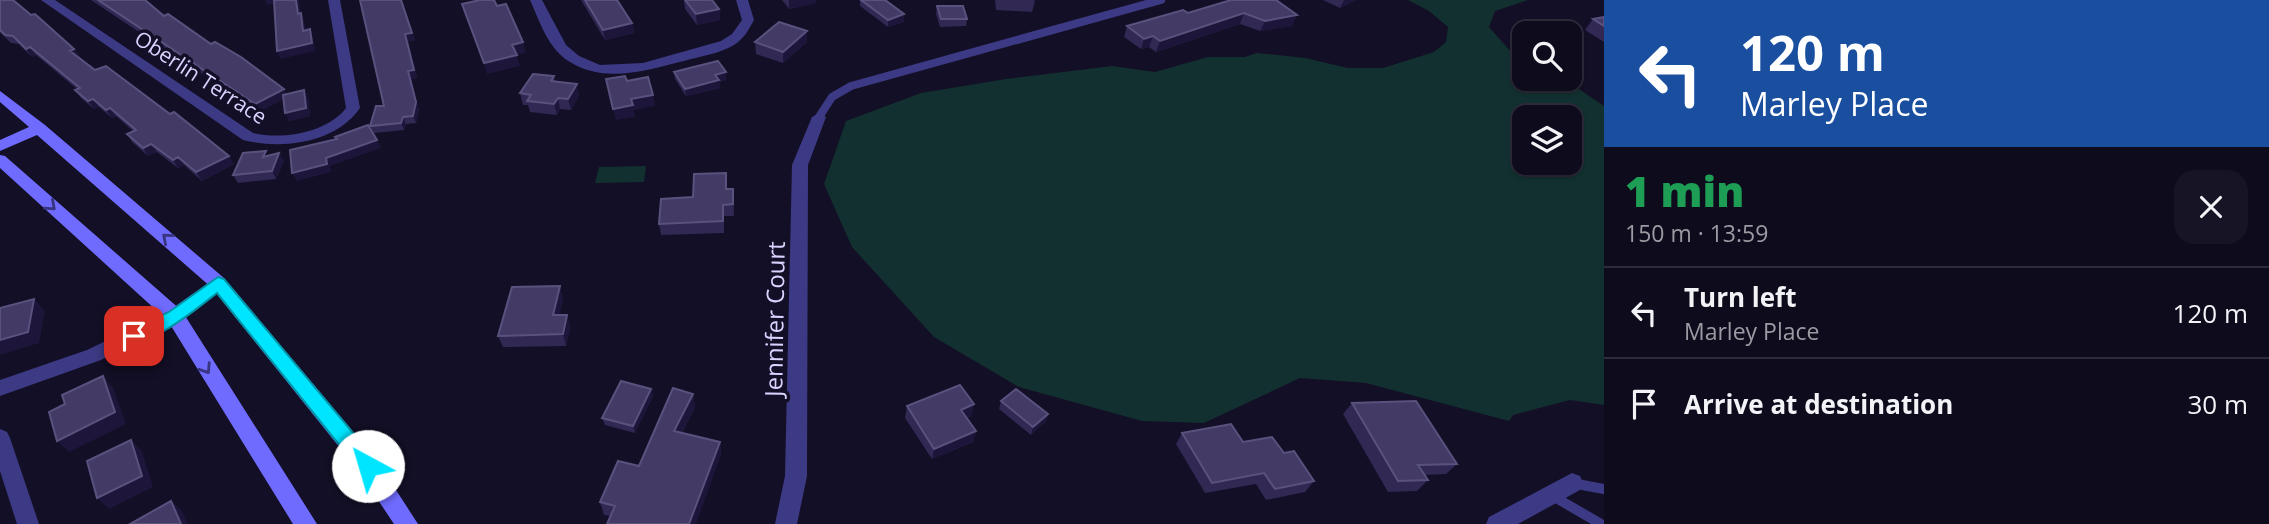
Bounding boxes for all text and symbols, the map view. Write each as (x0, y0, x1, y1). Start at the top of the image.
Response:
text: 120 m (1740, 19, 1885, 85)
map controls (1512, 21, 1582, 175)
button: search (1512, 21, 1582, 91)
street label: Oberlin Terrace (129, 24, 273, 130)
icon: left (1625, 28, 1716, 119)
text: Marley Place (1740, 82, 1928, 125)
button: layers (1512, 105, 1582, 175)
text: 1 min (1625, 162, 1744, 219)
button: close (2174, 170, 2248, 244)
one-way arrow (43, 198, 56, 210)
text: 150 m · 13:59 (1625, 217, 1768, 249)
one-way arrow (162, 234, 175, 246)
street label: Jennifer Court (756, 241, 792, 399)
text: Turn left (1684, 279, 1796, 315)
icon: left (1625, 294, 1663, 332)
text: 120 m (2173, 295, 2248, 331)
pin (104, 306, 164, 366)
text: Marley Place (1684, 315, 1819, 347)
icon: arrive (115, 317, 153, 355)
one-way arrow (198, 362, 211, 375)
icon: arrive (1625, 385, 1663, 423)
text: Arrive at destination (1684, 386, 1953, 422)
text: 30 m (2187, 386, 2248, 422)
position arrow (331, 429, 405, 503)

